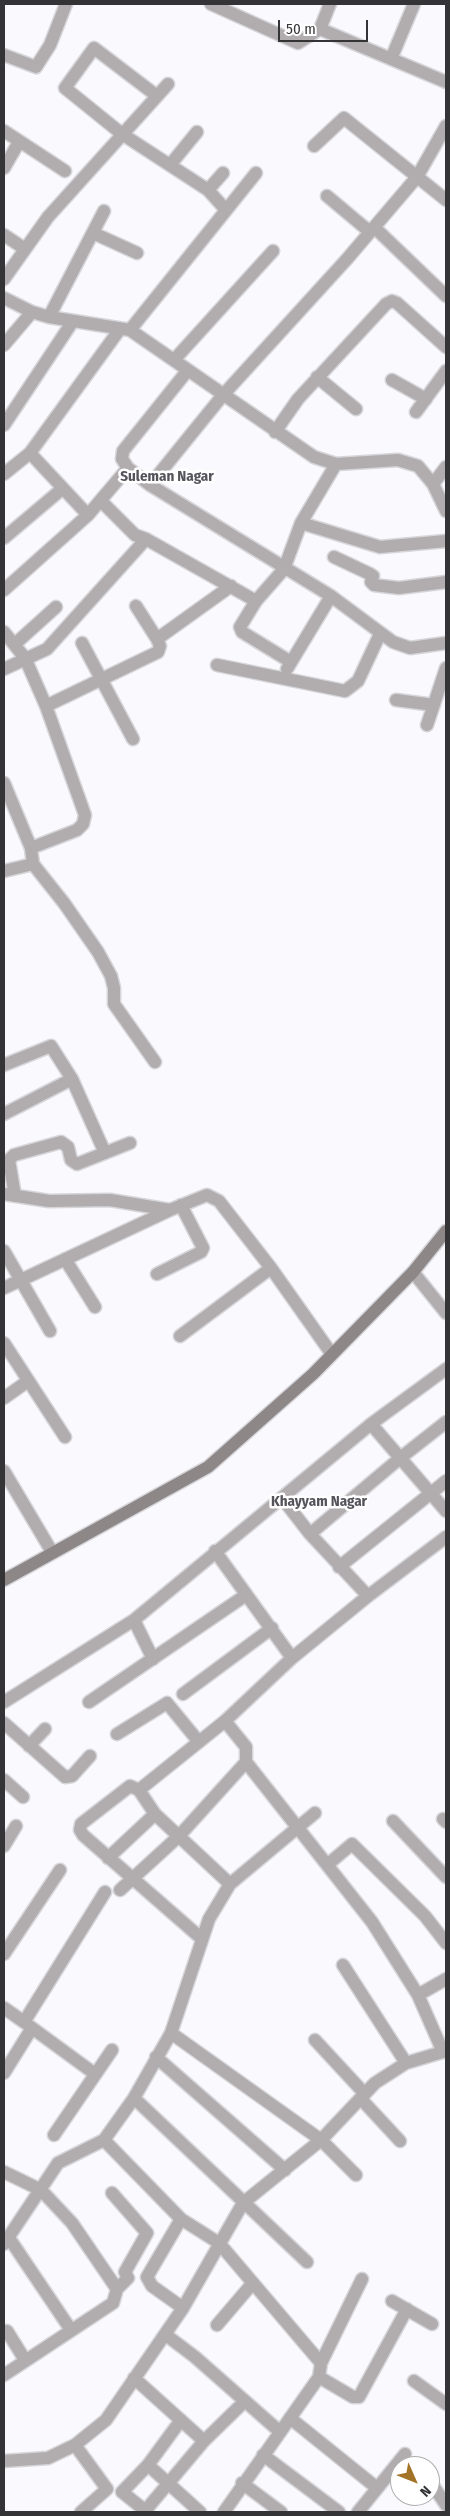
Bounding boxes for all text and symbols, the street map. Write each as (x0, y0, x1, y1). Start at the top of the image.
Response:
scale bar (280, 10, 370, 42)
text: 50 m (286, 20, 316, 38)
district label: Suleman Nagar (120, 468, 214, 486)
district label: Khayyam Nagar (271, 1493, 367, 1511)
north arrow (390, 2456, 440, 2506)
text: N (416, 2482, 434, 2500)

